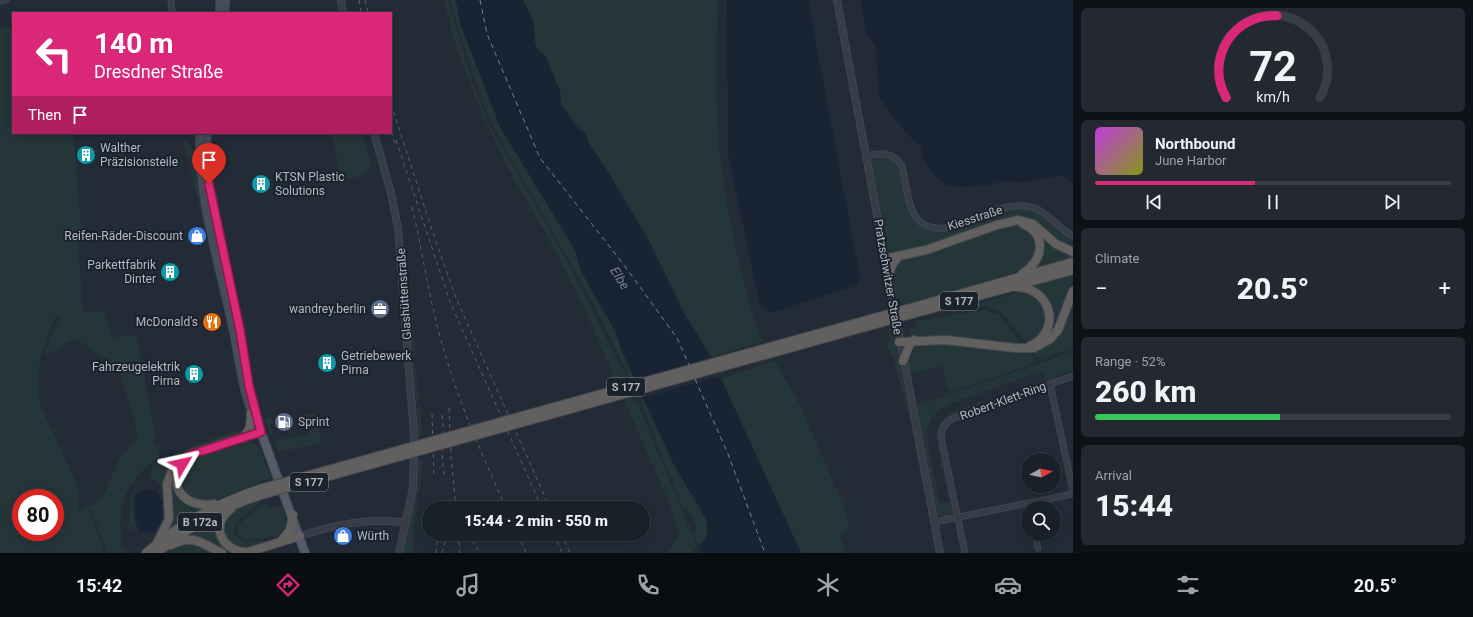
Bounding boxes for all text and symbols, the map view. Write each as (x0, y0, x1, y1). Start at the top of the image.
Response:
text: 140 m (94, 27, 173, 60)
icon: left (28, 28, 80, 80)
text: 72 (1249, 42, 1297, 91)
text: Dresdner Straße (94, 61, 223, 82)
text: km/h (1256, 89, 1290, 105)
icon: arrive (69, 104, 91, 126)
text: Then (28, 106, 61, 124)
text: Northbound (1155, 135, 1236, 153)
place label: Walther Präzisionsteile (100, 141, 178, 169)
pin (192, 143, 226, 184)
building icon: Walther Präzisionsteile (75, 144, 97, 166)
icon: arrive (198, 149, 220, 171)
text: June Harbor (1155, 153, 1227, 168)
place label: KTSN Plastic Solutions (275, 170, 345, 198)
building icon: KTSN Plastic Solutions (250, 173, 272, 195)
icon: previous (1143, 191, 1165, 213)
icon: pause (1262, 191, 1284, 213)
icon: next (1381, 191, 1403, 213)
street label: Kiesstraße (946, 203, 1004, 233)
street label: Pratzschwitzer Straße (871, 218, 905, 336)
shop icon: Reifen-Räder-Discount (186, 225, 208, 247)
place label: Reifen-Räder-Discount (64, 229, 183, 243)
street label: Glashüttenstraße (394, 248, 414, 340)
text: Climate (1095, 251, 1139, 266)
place label: Parkettfabrik Dinter (87, 258, 157, 286)
building icon: Parkettfabrik Dinter (159, 261, 181, 283)
water label: Elbe (607, 264, 633, 292)
text: 20.5° (1237, 271, 1309, 306)
text: − (1095, 276, 1108, 301)
text: + (1439, 276, 1451, 301)
road number: S 177 (940, 292, 978, 310)
office icon: wandrey.berlin (369, 298, 391, 320)
place label: wandrey.berlin (289, 302, 366, 316)
restaurant icon: McDonald's (201, 311, 223, 333)
place label: McDonald's (136, 315, 198, 329)
place label: Getriebewerk Pirna (341, 349, 412, 377)
building icon: Getriebewerk Pirna (316, 352, 338, 374)
text: Range · 52% (1095, 354, 1165, 369)
place label: Fahrzeugelektrik Pirna (92, 360, 181, 388)
building icon: Fahrzeugelektrik Pirna (183, 363, 205, 385)
text: 260 km (1095, 374, 1197, 409)
road number: S 177 (607, 378, 645, 396)
street label: Robert-Klett-Ring (958, 379, 1048, 423)
fuel station icon: Sprint (273, 411, 295, 433)
place label: Sprint (298, 415, 329, 429)
position arrow (161, 443, 203, 485)
north arrow (1021, 453, 1061, 493)
map controls (1021, 453, 1061, 541)
text: Arrival (1095, 468, 1132, 483)
road number: S 177 (290, 473, 328, 491)
text: 15:44 (1095, 488, 1173, 523)
speed limit sign: 80 (12, 489, 64, 541)
button: search (1021, 501, 1061, 541)
text: 15:44 · 2 min · 550 m (464, 512, 608, 530)
road number: B 172a (178, 513, 222, 531)
shop icon: Würth (332, 525, 354, 547)
place label: Würth (357, 529, 389, 543)
icon: directions (274, 571, 302, 599)
icon: music (454, 571, 482, 599)
icon: phone (634, 571, 662, 599)
icon: climate (814, 571, 842, 599)
icon: car (994, 571, 1022, 599)
icon: filters (1174, 571, 1202, 599)
text: 15:42 (76, 575, 122, 596)
text: 20.5° (1354, 575, 1397, 596)

